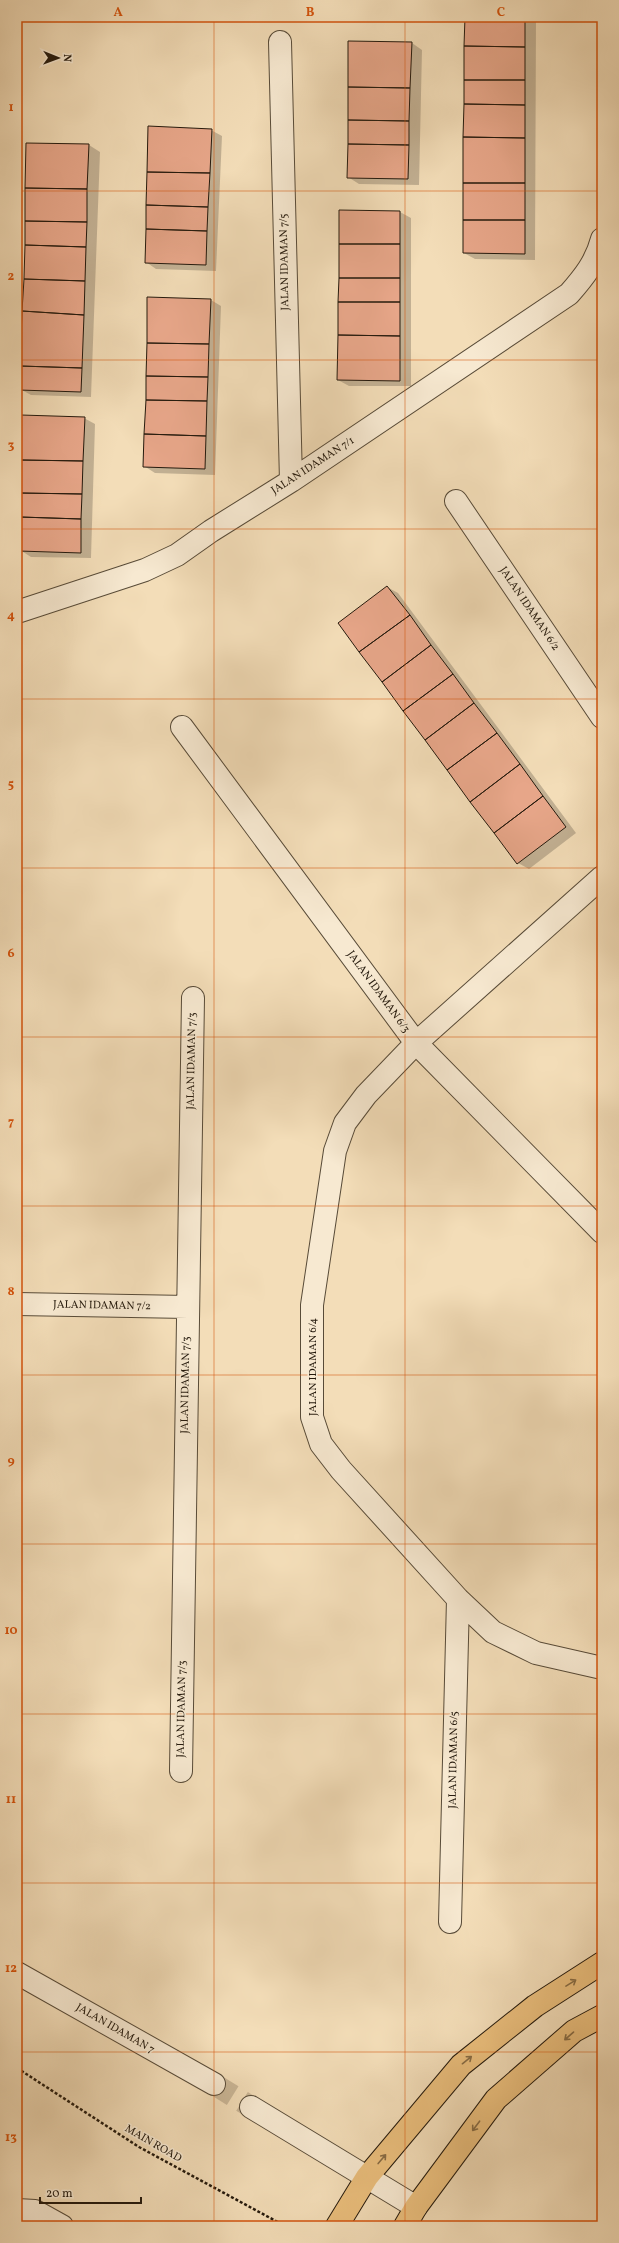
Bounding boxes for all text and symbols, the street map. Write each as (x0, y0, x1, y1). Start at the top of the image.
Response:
text: A (113, 4, 123, 22)
text: B (306, 4, 315, 22)
text: C (497, 4, 505, 22)
north arrow (38, 38, 78, 78)
text: N (59, 54, 74, 62)
text: 1 (8, 99, 14, 117)
street label: JALAN IDAMAN 7/5 (277, 213, 293, 311)
text: 2 (8, 268, 15, 286)
street label: JALAN IDAMAN 7/1 (269, 433, 357, 499)
text: 3 (8, 437, 15, 455)
street label: JALAN IDAMAN 6/2 (495, 564, 563, 654)
text: 4 (7, 607, 15, 625)
text: 5 (8, 776, 14, 794)
text: 6 (7, 945, 15, 963)
street label: JALAN IDAMAN 6/3 (343, 948, 413, 1036)
street label: JALAN IDAMAN 7/3 (184, 1012, 200, 1110)
text: 7 (8, 1114, 14, 1132)
text: 8 (7, 1283, 15, 1301)
street label: JALAN IDAMAN 7/2 (53, 1298, 151, 1314)
street label: JALAN IDAMAN 6/4 (306, 1318, 321, 1416)
street label: JALAN IDAMAN 7/3 (178, 1336, 194, 1434)
text: 9 (7, 1452, 15, 1470)
text: 10 (4, 1622, 18, 1640)
street label: JALAN IDAMAN 7/3 (174, 1660, 190, 1758)
street label: JALAN IDAMAN 6/5 (446, 1711, 462, 1809)
text: 11 (6, 1791, 16, 1809)
text: 12 (5, 1960, 17, 1978)
one-way arrow (565, 1979, 576, 1987)
street label: JALAN IDAMAN 7 (73, 2000, 157, 2058)
one-way arrow (563, 2031, 574, 2040)
one-way arrow (461, 2056, 472, 2065)
one-way arrow (472, 2121, 480, 2132)
street label: MAIN ROAD (122, 2122, 184, 2166)
text: 13 (5, 2129, 17, 2147)
one-way arrow (378, 2153, 387, 2164)
scale bar (40, 2179, 141, 2205)
text: 20 m (46, 2186, 73, 2202)

